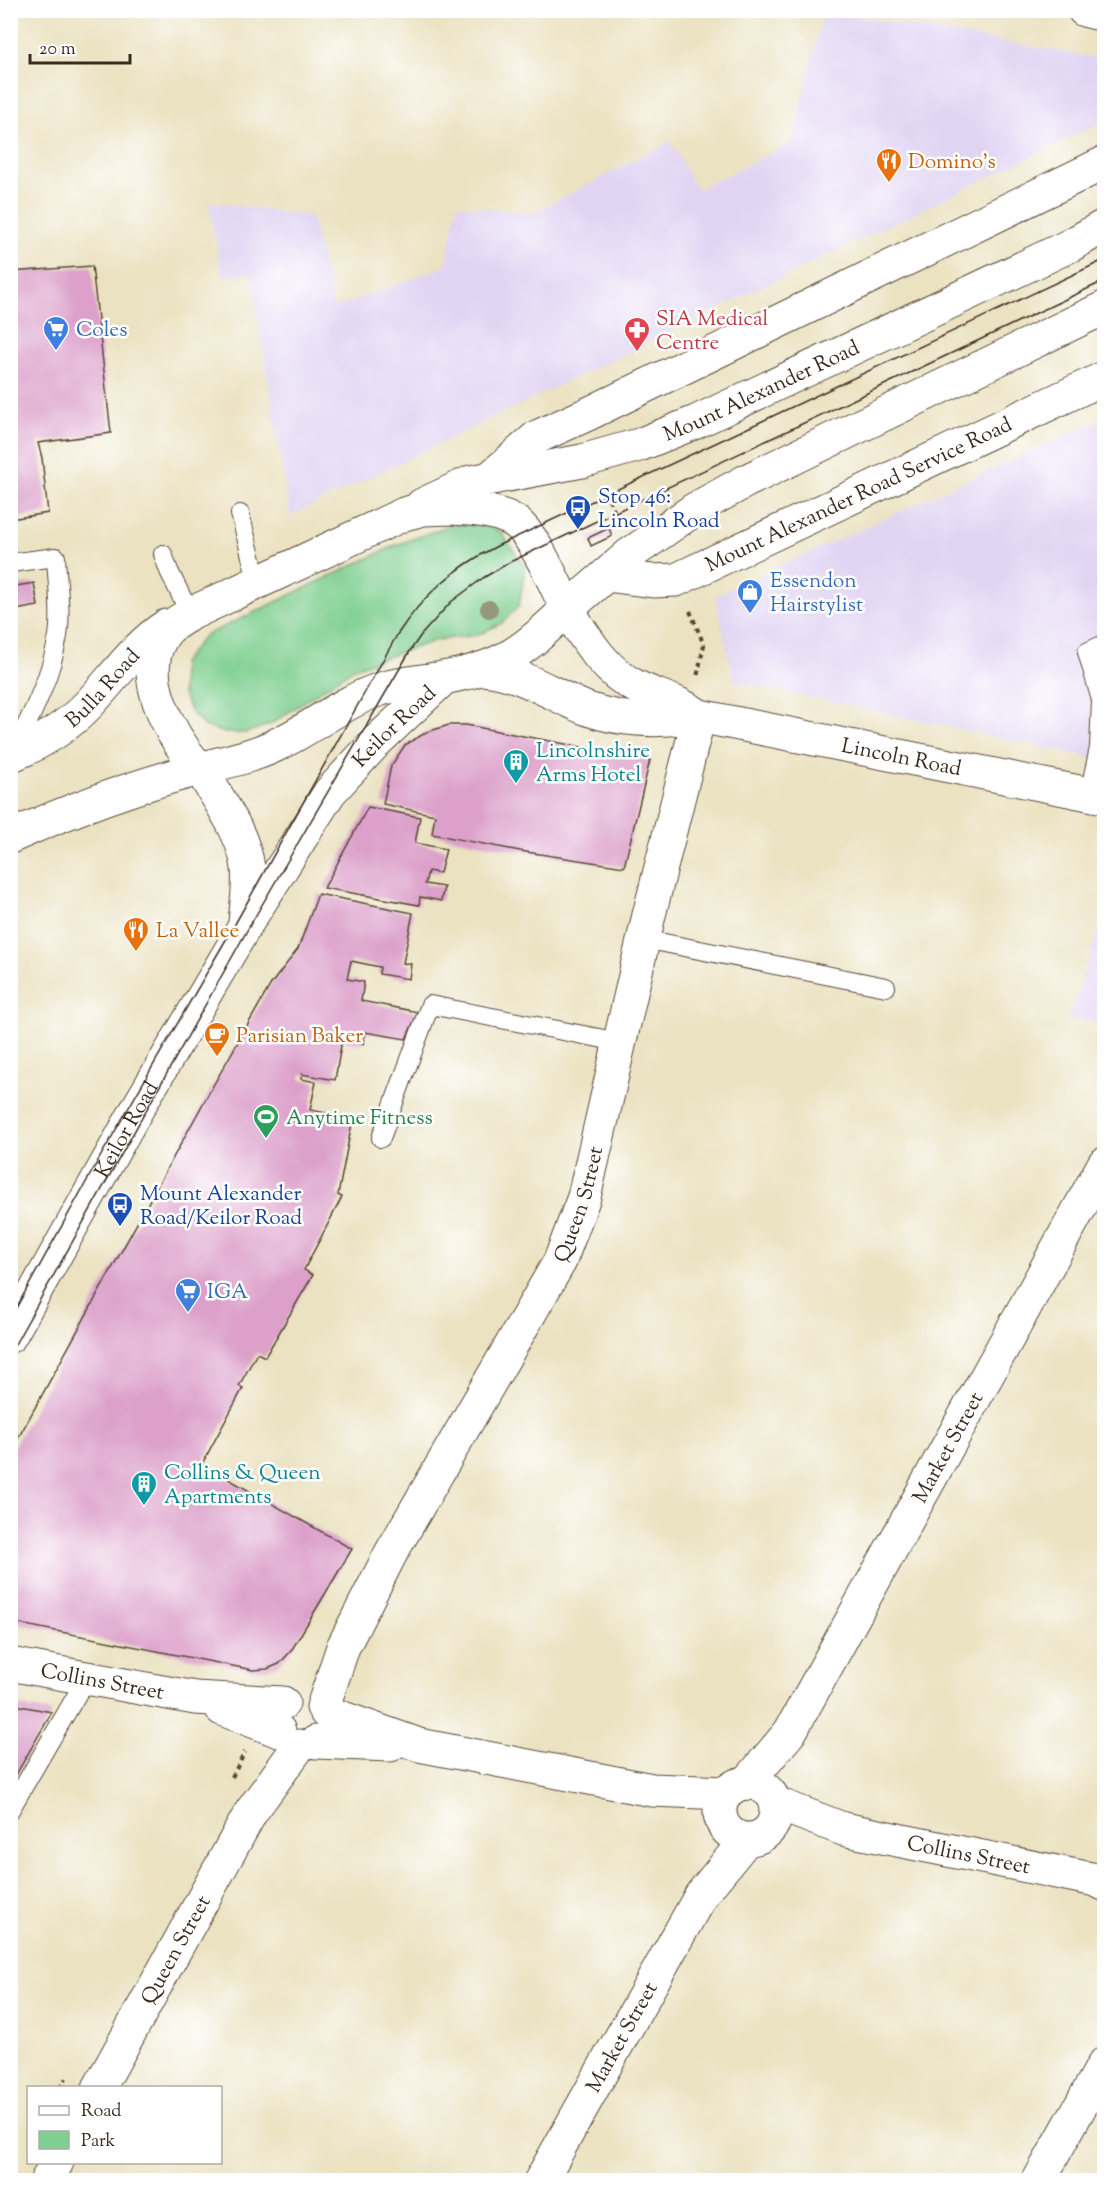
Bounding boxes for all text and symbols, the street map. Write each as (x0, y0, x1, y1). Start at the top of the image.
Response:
scale bar (30, 27, 130, 65)
text: 20 m (39, 37, 76, 63)
restaurant icon: Domino's (874, 146, 904, 184)
place label: Domino's (908, 148, 996, 178)
place label: SIA Medical Centre (656, 305, 769, 359)
supermarket icon: Coles (41, 314, 71, 352)
pharmacy icon: SIA Medical Centre (622, 315, 652, 353)
place label: Coles (76, 316, 127, 346)
street label: Mount Alexander Road (659, 334, 865, 451)
street label: Mount Alexander Road Service Road (701, 410, 1018, 581)
place label: Stop 46: Lincoln Road (598, 483, 720, 537)
bus stop icon: Stop 46: Lincoln Road (563, 493, 593, 531)
place label: Essendon Hairstylist (770, 567, 863, 621)
shop icon: Essendon Hairstylist (735, 577, 765, 615)
street label: Bulla Road (60, 643, 148, 736)
street label: Keilor Road (346, 680, 444, 775)
street label: Lincoln Road (839, 732, 964, 785)
place label: Lincolnshire Arms Hotel (536, 737, 650, 791)
building icon: Lincolnshire Arms Hotel (501, 747, 531, 785)
restaurant icon: La Vallee (121, 915, 151, 953)
place label: La Vallee (156, 917, 239, 947)
cafe icon: Parisian Baker (202, 1020, 232, 1058)
place label: Parisian Baker (236, 1022, 363, 1052)
street label: Keilor Road (88, 1076, 167, 1184)
sports icon: Anytime Fitness (251, 1102, 281, 1140)
place label: Anytime Fitness (286, 1104, 433, 1134)
street label: Queen Street (548, 1144, 612, 1267)
place label: Mount Alexander Road/Keilor Road (140, 1180, 302, 1234)
bus stop icon: Mount Alexander Road/Keilor Road (105, 1190, 135, 1228)
supermarket icon: IGA (173, 1276, 203, 1314)
place label: IGA (207, 1278, 248, 1308)
street label: Market Street (906, 1387, 992, 1509)
place label: Collins & Queen Apartments (164, 1459, 321, 1513)
building icon: Collins & Queen Apartments (129, 1469, 159, 1507)
street label: Collins Street (38, 1657, 166, 1709)
street label: Collins Street (904, 1829, 1032, 1883)
street label: Queen Street (135, 1891, 219, 2011)
street label: Market Street (580, 1977, 666, 2099)
legend (27, 2086, 222, 2164)
text: Road (81, 2099, 121, 2125)
text: Park (81, 2129, 116, 2155)

